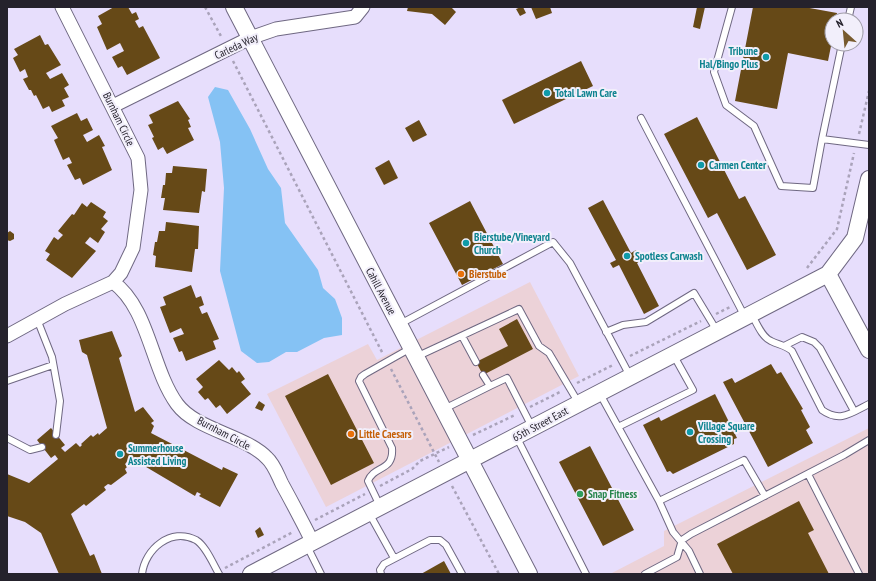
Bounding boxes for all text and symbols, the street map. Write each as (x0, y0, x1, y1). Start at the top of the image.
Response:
north arrow (824, 12, 864, 52)
text: N (834, 15, 845, 31)
street label: Carleda Way (212, 30, 261, 62)
place label: Tribune Hal/Bingo Plus (700, 44, 758, 71)
marker: Tribune Hal/Bingo Plus (761, 52, 771, 62)
place label: Total Lawn Care (555, 86, 617, 100)
marker: Total Lawn Care (542, 88, 552, 98)
street label: Burnham Circle (100, 90, 138, 149)
place label: Carmen Center (709, 158, 767, 172)
marker: Carmen Center (696, 160, 706, 170)
place label: Bierstube/Vineyard Church (474, 230, 550, 257)
marker: Bierstube/Vineyard Church (461, 238, 471, 248)
place label: Spotless Carwash (635, 249, 703, 263)
marker: Spotless Carwash (622, 251, 632, 261)
street label: Cahill Avenue (363, 265, 399, 317)
place label: Bierstube (469, 267, 507, 281)
marker: Bierstube (456, 269, 466, 279)
street label: 65th Street East (510, 403, 570, 445)
street label: Burnham Circle (195, 413, 253, 453)
place label: Village Square Crossing (697, 419, 755, 446)
place label: Little Caesars (359, 427, 412, 441)
marker: Village Square Crossing (685, 427, 695, 437)
marker: Little Caesars (346, 429, 356, 439)
place label: Summerhouse Assisted Living (127, 441, 187, 468)
marker: Summerhouse Assisted Living (115, 449, 125, 459)
place label: Snap Fitness (588, 487, 637, 501)
marker: Snap Fitness (575, 489, 585, 499)

